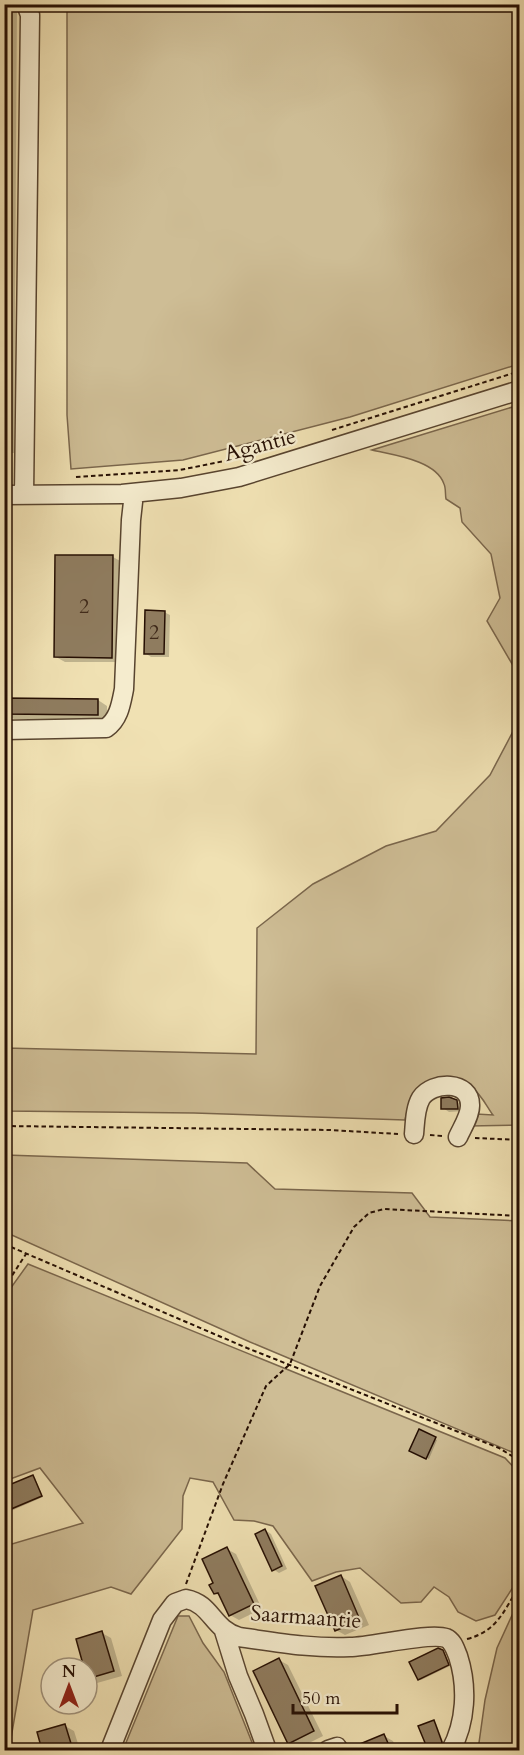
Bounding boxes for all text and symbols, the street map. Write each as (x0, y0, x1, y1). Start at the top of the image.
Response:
street label: Agantie (221, 421, 299, 469)
house number: 2 (79, 593, 89, 620)
house number: 2 (149, 619, 159, 646)
street label: Saarmaantie (249, 1598, 363, 1636)
north arrow (39, 1656, 99, 1716)
text: N (62, 1661, 76, 1683)
scale bar (293, 1677, 396, 1715)
text: 50 m (302, 1686, 341, 1711)

